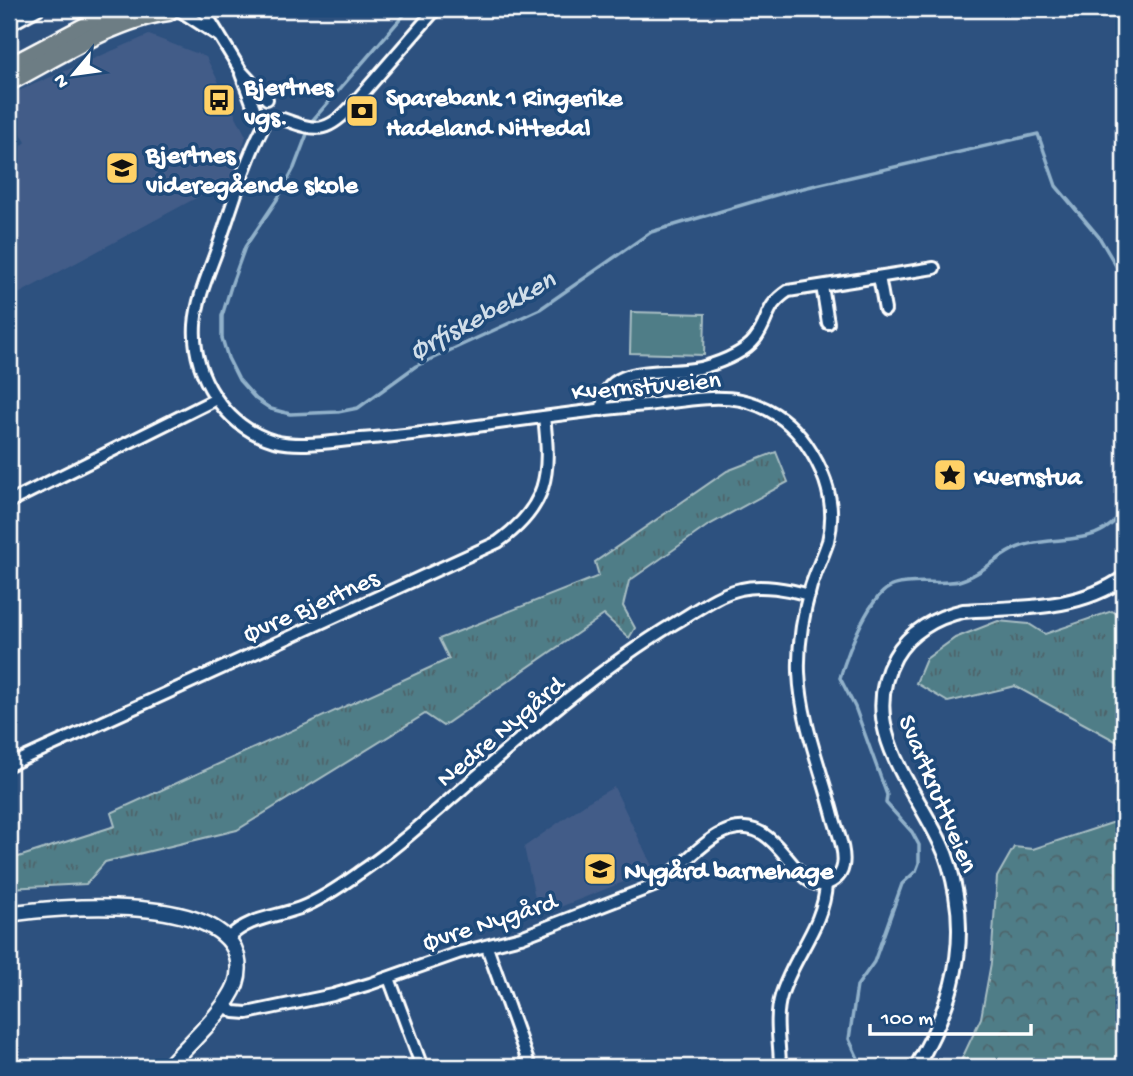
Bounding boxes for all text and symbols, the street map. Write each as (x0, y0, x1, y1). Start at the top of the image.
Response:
north arrow (38, 38, 108, 108)
text: N (49, 70, 75, 92)
place label: Bjertnes vgs. (243, 74, 335, 135)
bus stop icon: Bjertnes vgs. (200, 81, 238, 119)
place label: Sparebank 1 Ringerike Hadeland Nittedal (386, 85, 624, 146)
bank icon: Sparebank 1 Ringerike Hadeland Nittedal (343, 92, 381, 130)
place label: Bjertnes videregående skole (145, 142, 360, 203)
school or university icon: Bjertnes videregående skole (103, 149, 141, 187)
water label: Ørfiskebekken (404, 264, 562, 369)
street label: Kvernstuveien (571, 366, 723, 410)
place icon: Kvernstua (931, 456, 969, 494)
place label: Kvernstua (973, 464, 1083, 495)
street label: Øvre Bjertnes (239, 564, 386, 652)
street label: Nedre Nygård (431, 670, 574, 796)
street label: Svartkruttveien (889, 711, 983, 879)
school or university icon: Nygård barnehage (581, 850, 619, 888)
place label: Nygård barnehage (624, 858, 835, 889)
street label: Øvre Nygård (419, 887, 563, 961)
scale bar (870, 992, 1032, 1036)
text: 100 m (880, 1008, 933, 1033)

